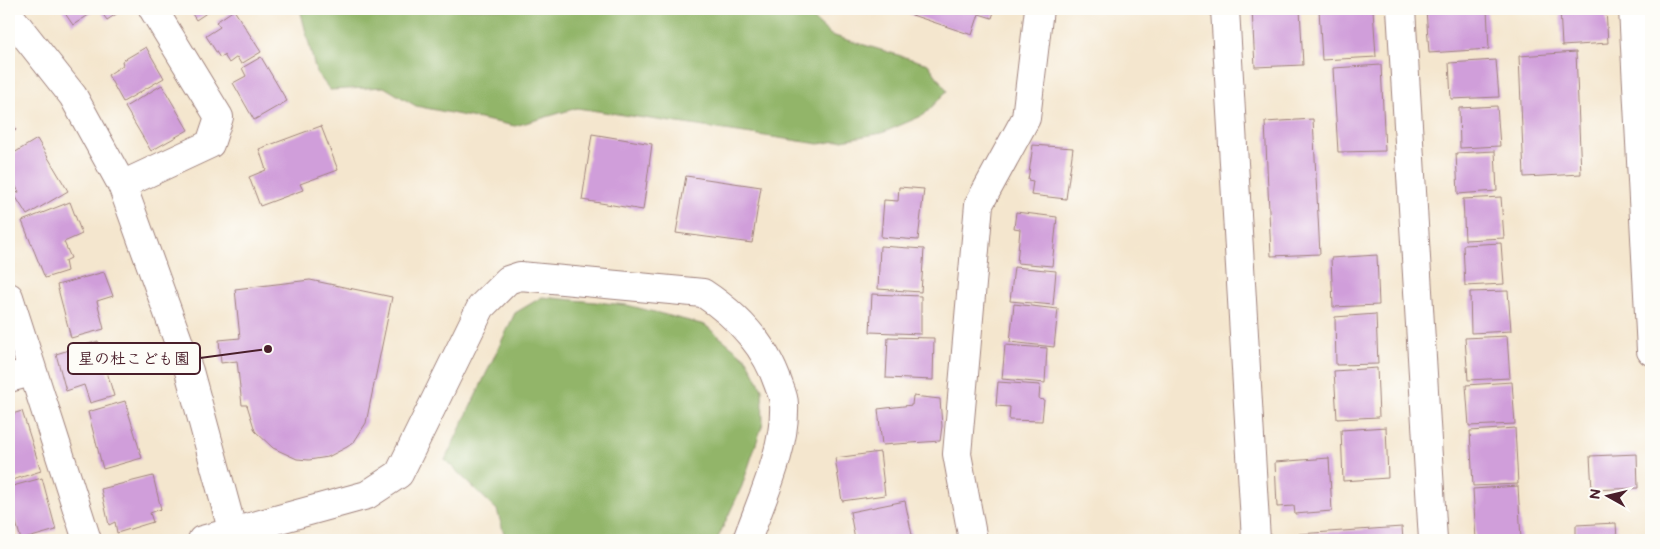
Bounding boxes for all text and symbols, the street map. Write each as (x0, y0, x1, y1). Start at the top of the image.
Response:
callout: 星の杜こども園 (68, 343, 200, 374)
text: 星の杜こども園 (78, 350, 190, 369)
north arrow (1582, 472, 1632, 522)
text: N (1586, 488, 1605, 501)

